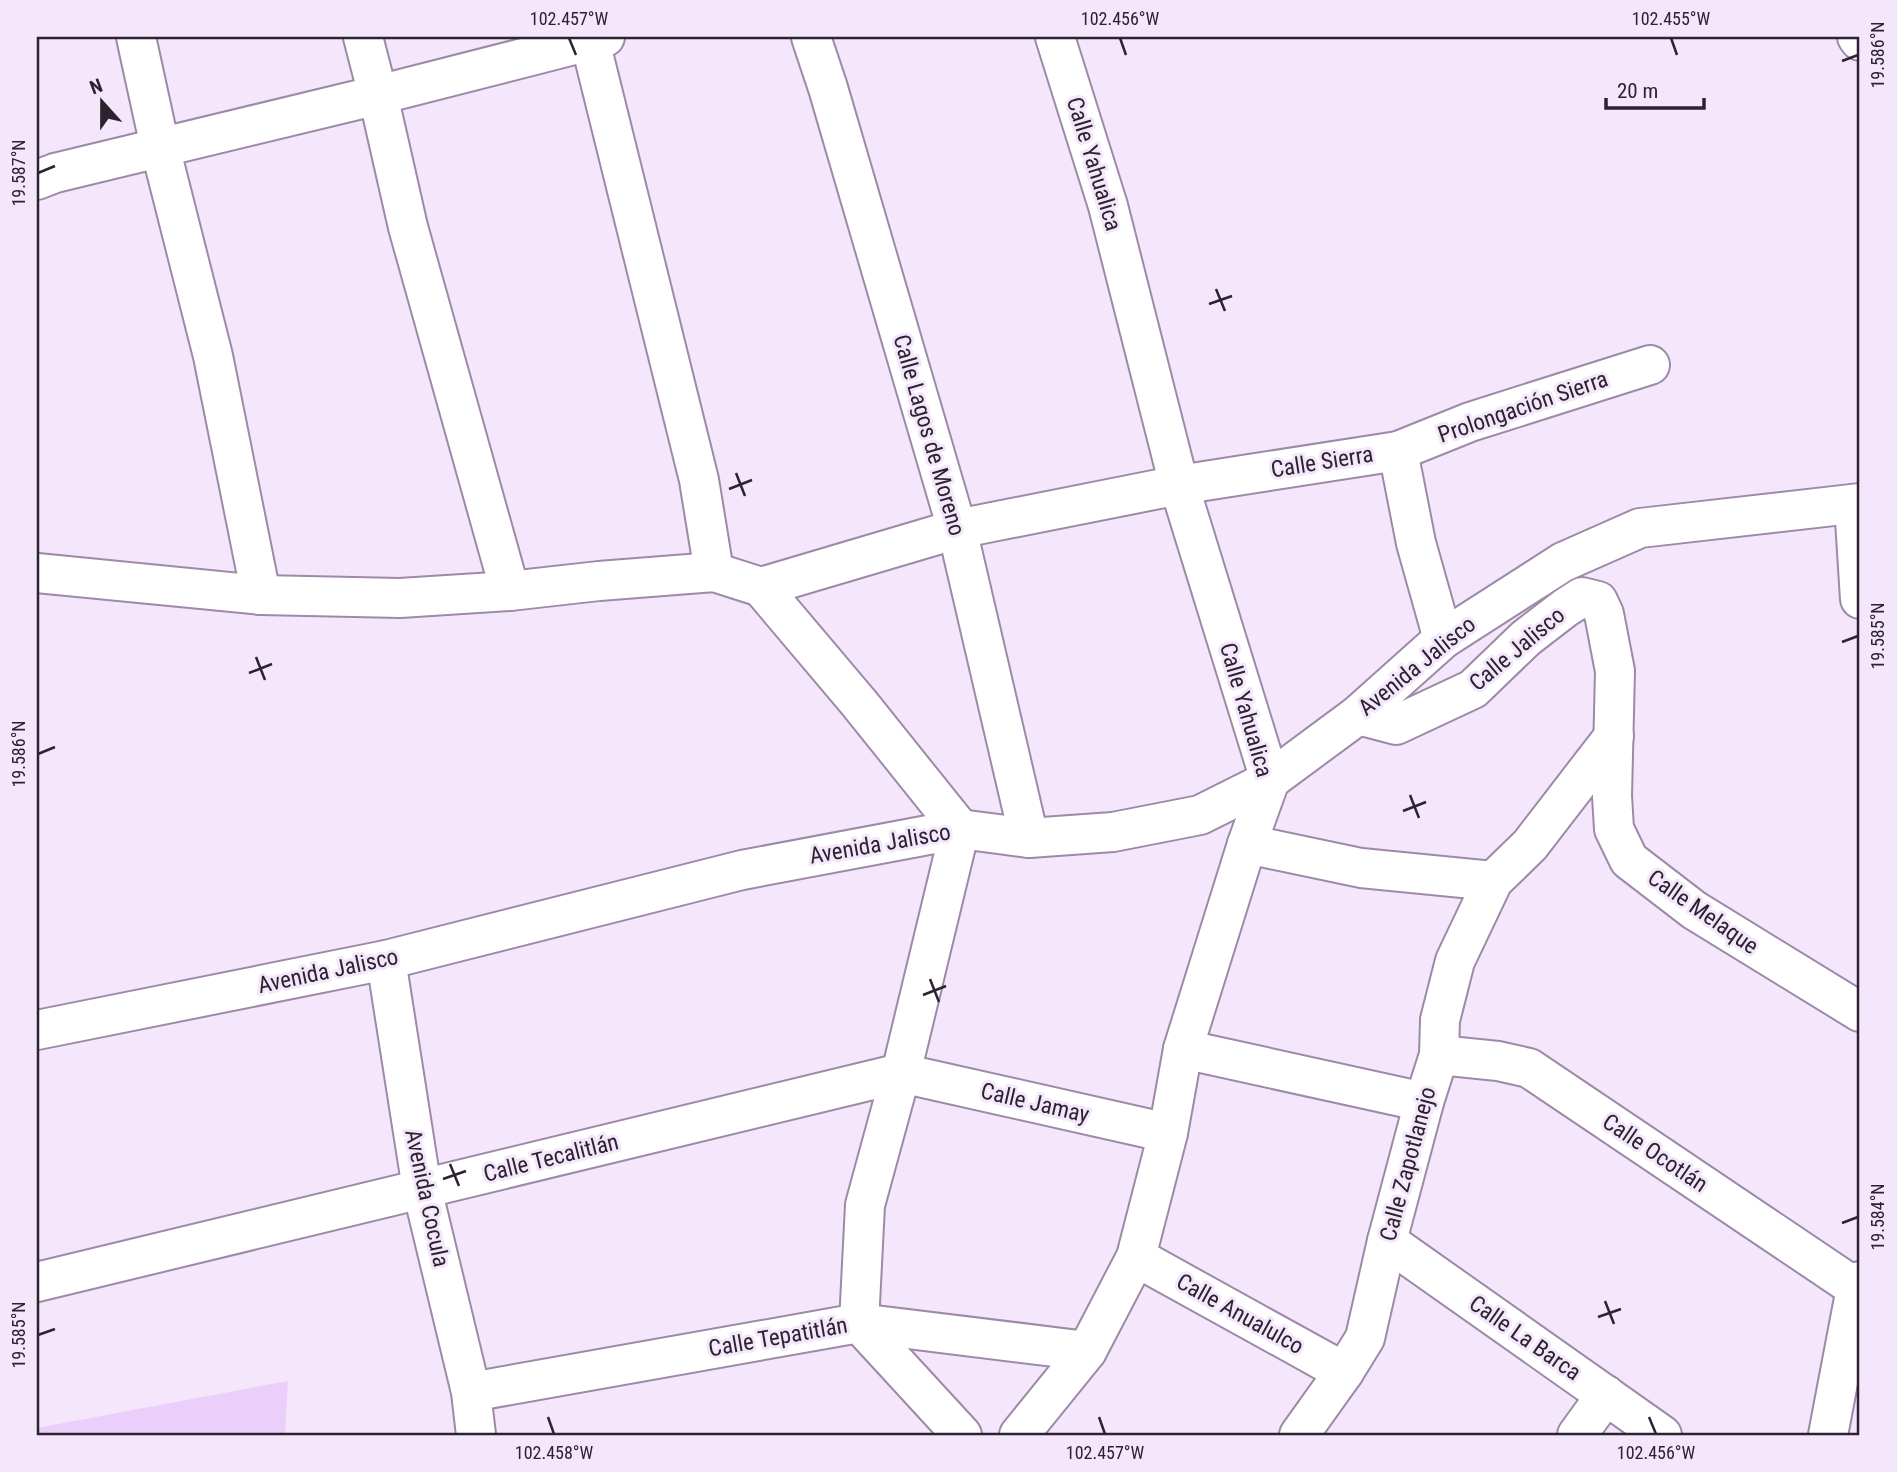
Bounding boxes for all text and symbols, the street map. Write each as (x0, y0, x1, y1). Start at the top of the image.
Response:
text: 102.457°W (530, 8, 609, 29)
text: 102.456°W (1081, 8, 1160, 29)
text: 102.455°W (1632, 8, 1711, 29)
text: 19.586°N (1867, 21, 1888, 89)
north arrow (66, 66, 136, 136)
scale bar (1606, 66, 1704, 110)
text: N (87, 74, 106, 99)
text: 20 m (1617, 79, 1658, 103)
street label: Calle Yahualica (1061, 94, 1127, 234)
text: 19.587°N (8, 139, 29, 207)
street label: Calle Lagos de Moreno (887, 331, 971, 539)
street label: Prolongación Sierra (1435, 365, 1611, 449)
street label: Calle Sierra (1269, 441, 1375, 483)
street label: Calle Jalisco (1464, 601, 1570, 697)
text: 19.585°N (1867, 602, 1888, 670)
street label: Avenida Jalisco (1353, 611, 1481, 721)
street label: Calle Yahualica (1214, 640, 1278, 780)
text: 19.586°N (8, 720, 29, 788)
street label: Avenida Jalisco (807, 818, 953, 870)
street label: Calle Melaque (1643, 864, 1763, 960)
street label: Avenida Jalisco (255, 943, 401, 999)
street label: Calle Jamay (978, 1077, 1092, 1129)
street label: Calle Zapotlanejo (1374, 1084, 1442, 1244)
street label: Calle Ocotlán (1597, 1108, 1713, 1198)
street label: Avenida Cocula (399, 1127, 455, 1269)
street label: Calle Tecalitlán (481, 1128, 621, 1188)
text: 19.584°N (1867, 1183, 1888, 1251)
street label: Calle Anualulco (1172, 1268, 1308, 1360)
street label: Calle La Barca (1464, 1290, 1586, 1386)
text: 19.585°N (8, 1301, 29, 1369)
street label: Calle Tepatitlán (706, 1312, 850, 1362)
text: 102.458°W (515, 1442, 594, 1463)
text: 102.457°W (1066, 1442, 1145, 1463)
text: 102.456°W (1617, 1442, 1696, 1463)

